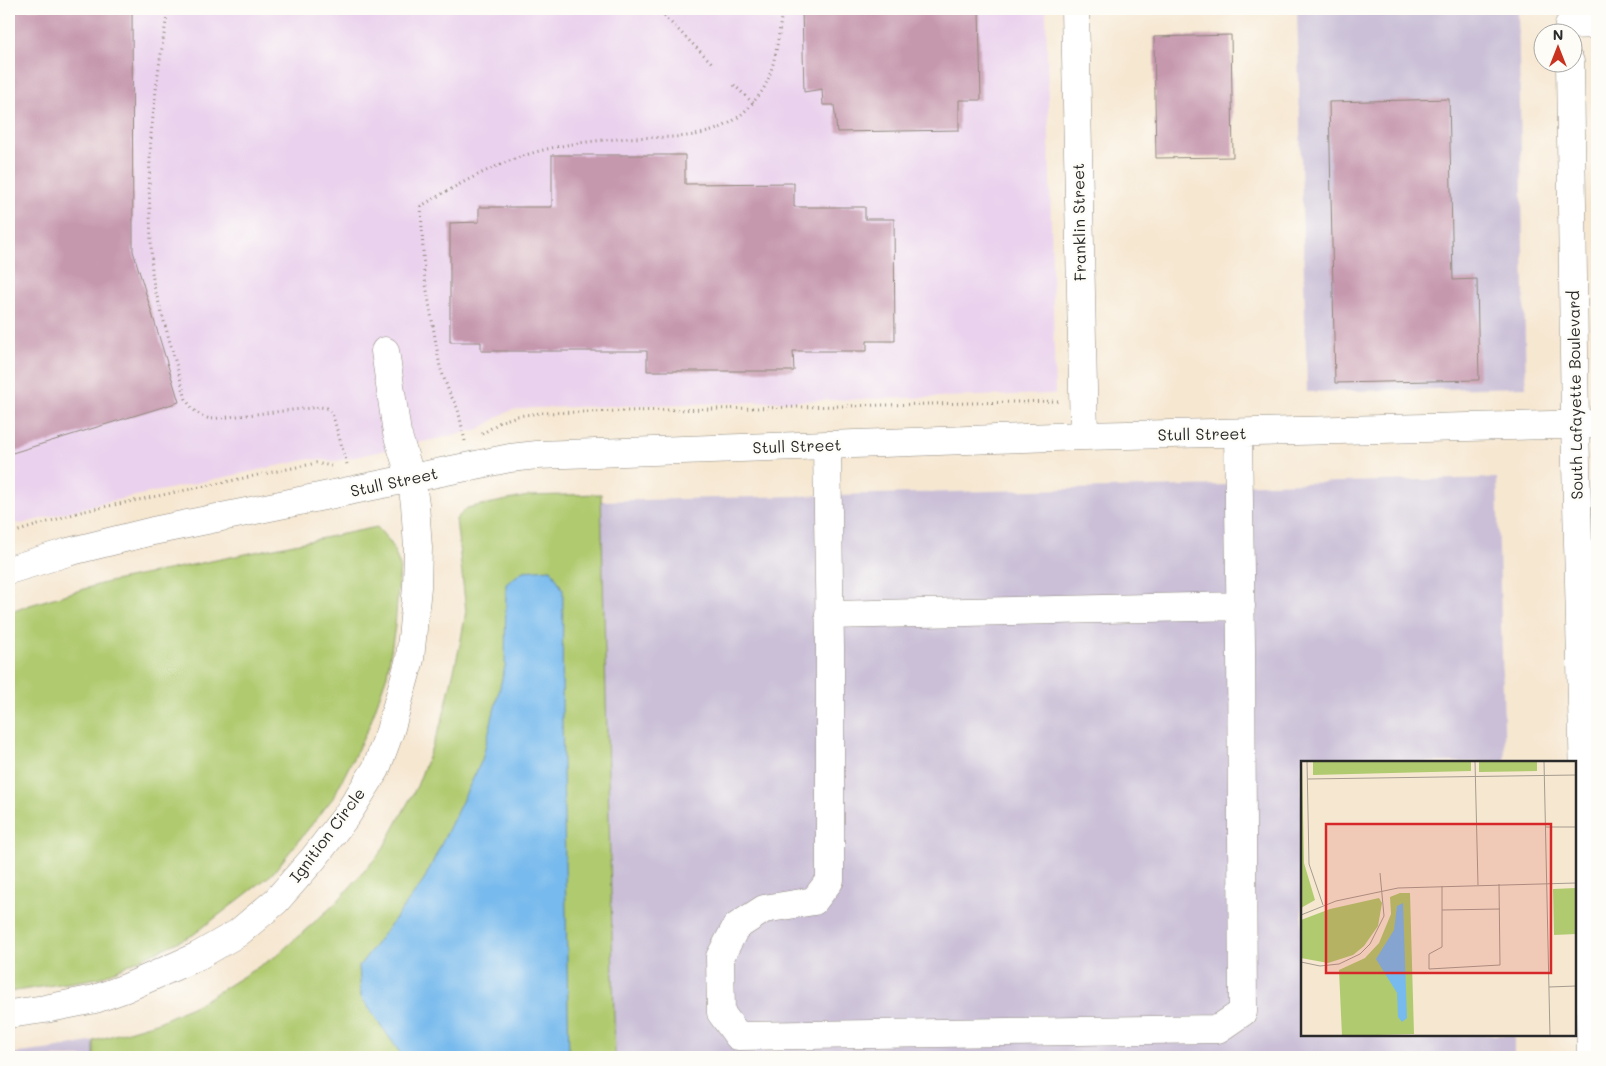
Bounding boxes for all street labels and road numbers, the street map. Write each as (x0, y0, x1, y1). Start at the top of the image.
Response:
street label: Franklin Street (1067, 163, 1090, 281)
street label: South Lafayette Boulevard (1562, 290, 1587, 500)
street label: Stull Street (1157, 422, 1247, 445)
street label: Stull Street (752, 433, 842, 458)
street label: Stull Street (348, 462, 440, 501)
street label: Ignition Circle (284, 783, 369, 886)

